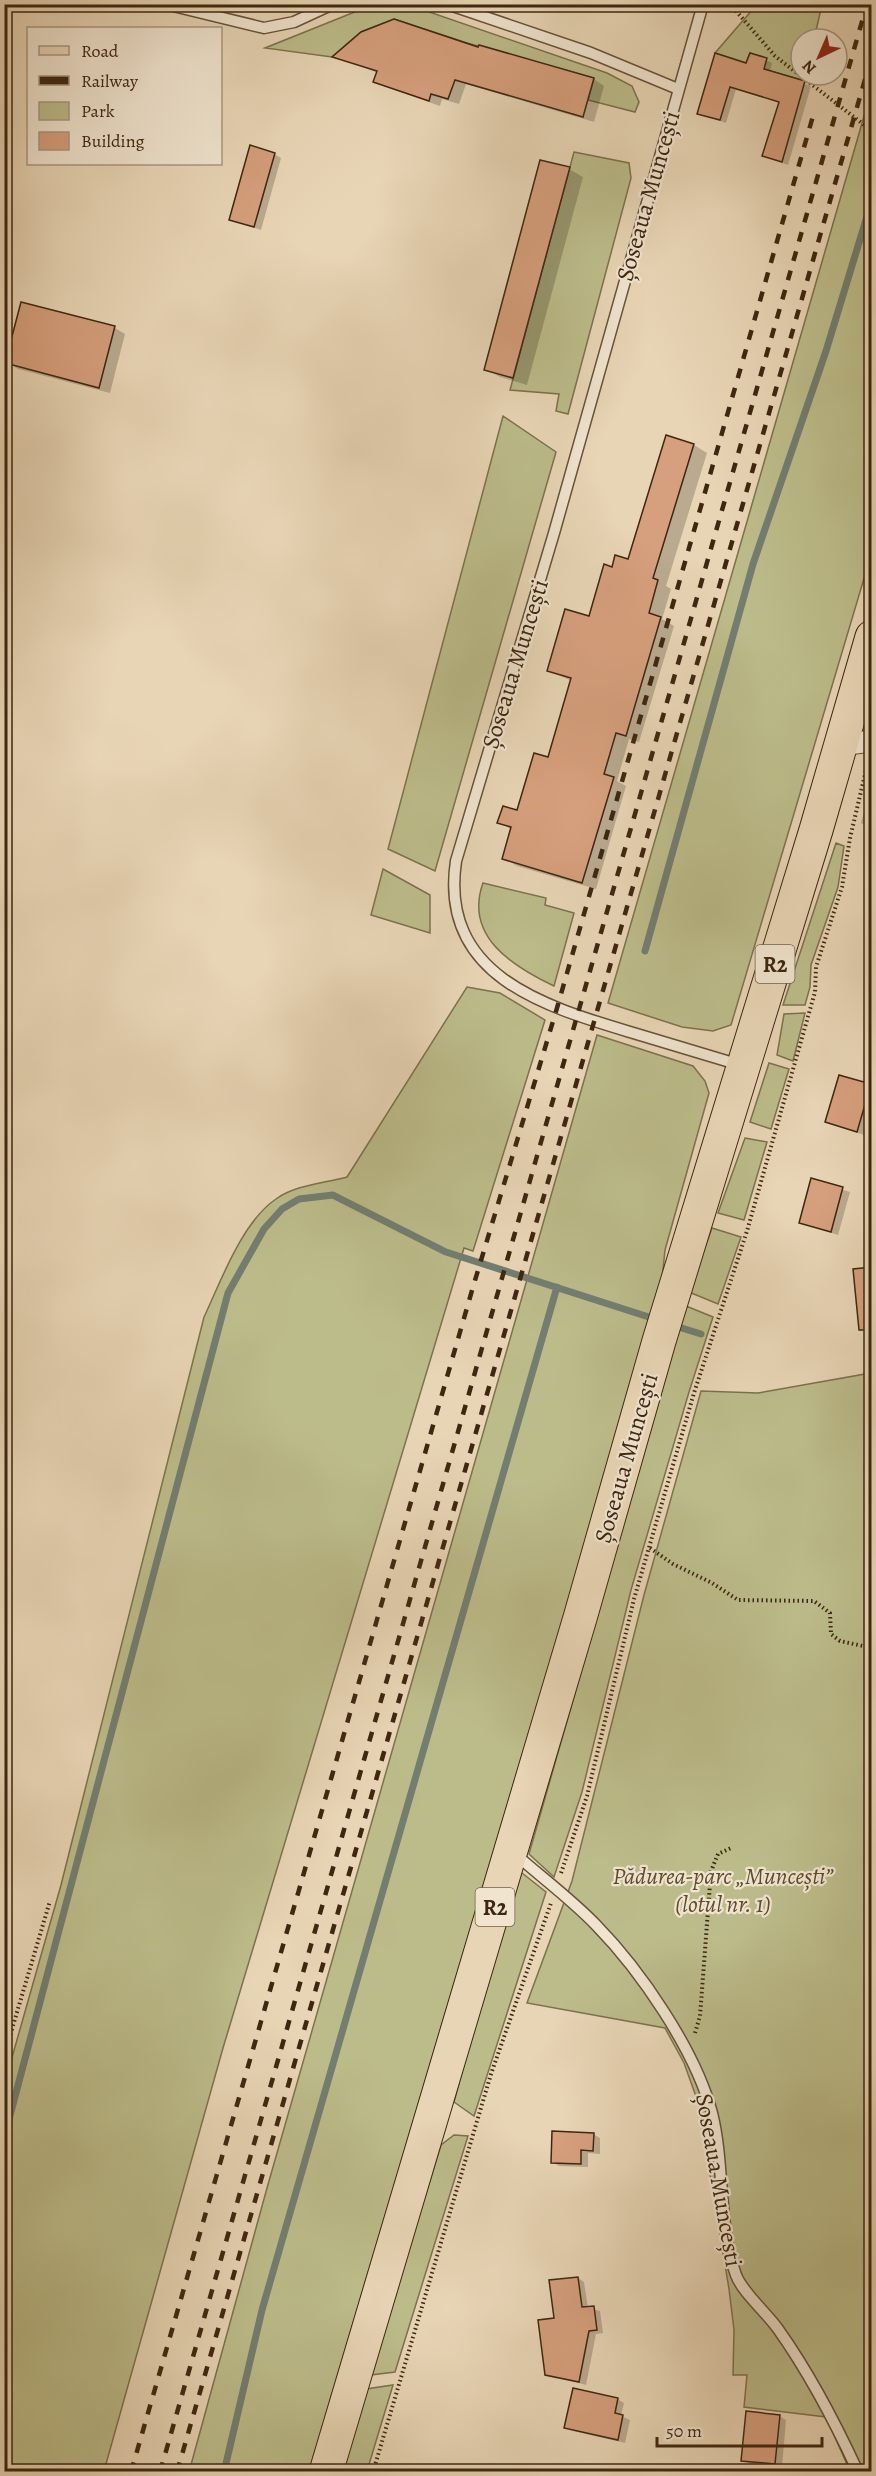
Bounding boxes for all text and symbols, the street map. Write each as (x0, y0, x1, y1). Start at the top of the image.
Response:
legend (27, 27, 222, 165)
north arrow (789, 27, 849, 87)
text: Road (81, 39, 119, 63)
text: N (797, 55, 821, 79)
text: Railway (81, 69, 139, 93)
text: Park (81, 99, 115, 123)
street label: Șoseaua Muncești (608, 107, 688, 285)
text: Building (81, 129, 145, 153)
street label: Șoseaua Muncești (474, 575, 556, 753)
road number: R2 (756, 945, 794, 983)
street label: Șoseaua Muncești (586, 1369, 666, 1547)
park label: Pădurea-parc „Muncești” (lotul nr. 1) (612, 1860, 834, 1920)
road number: R2 (476, 1888, 514, 1926)
street label: Șoseaua Muncești (688, 2091, 750, 2269)
scale bar (657, 2410, 822, 2448)
text: 50 m (666, 2419, 702, 2443)

